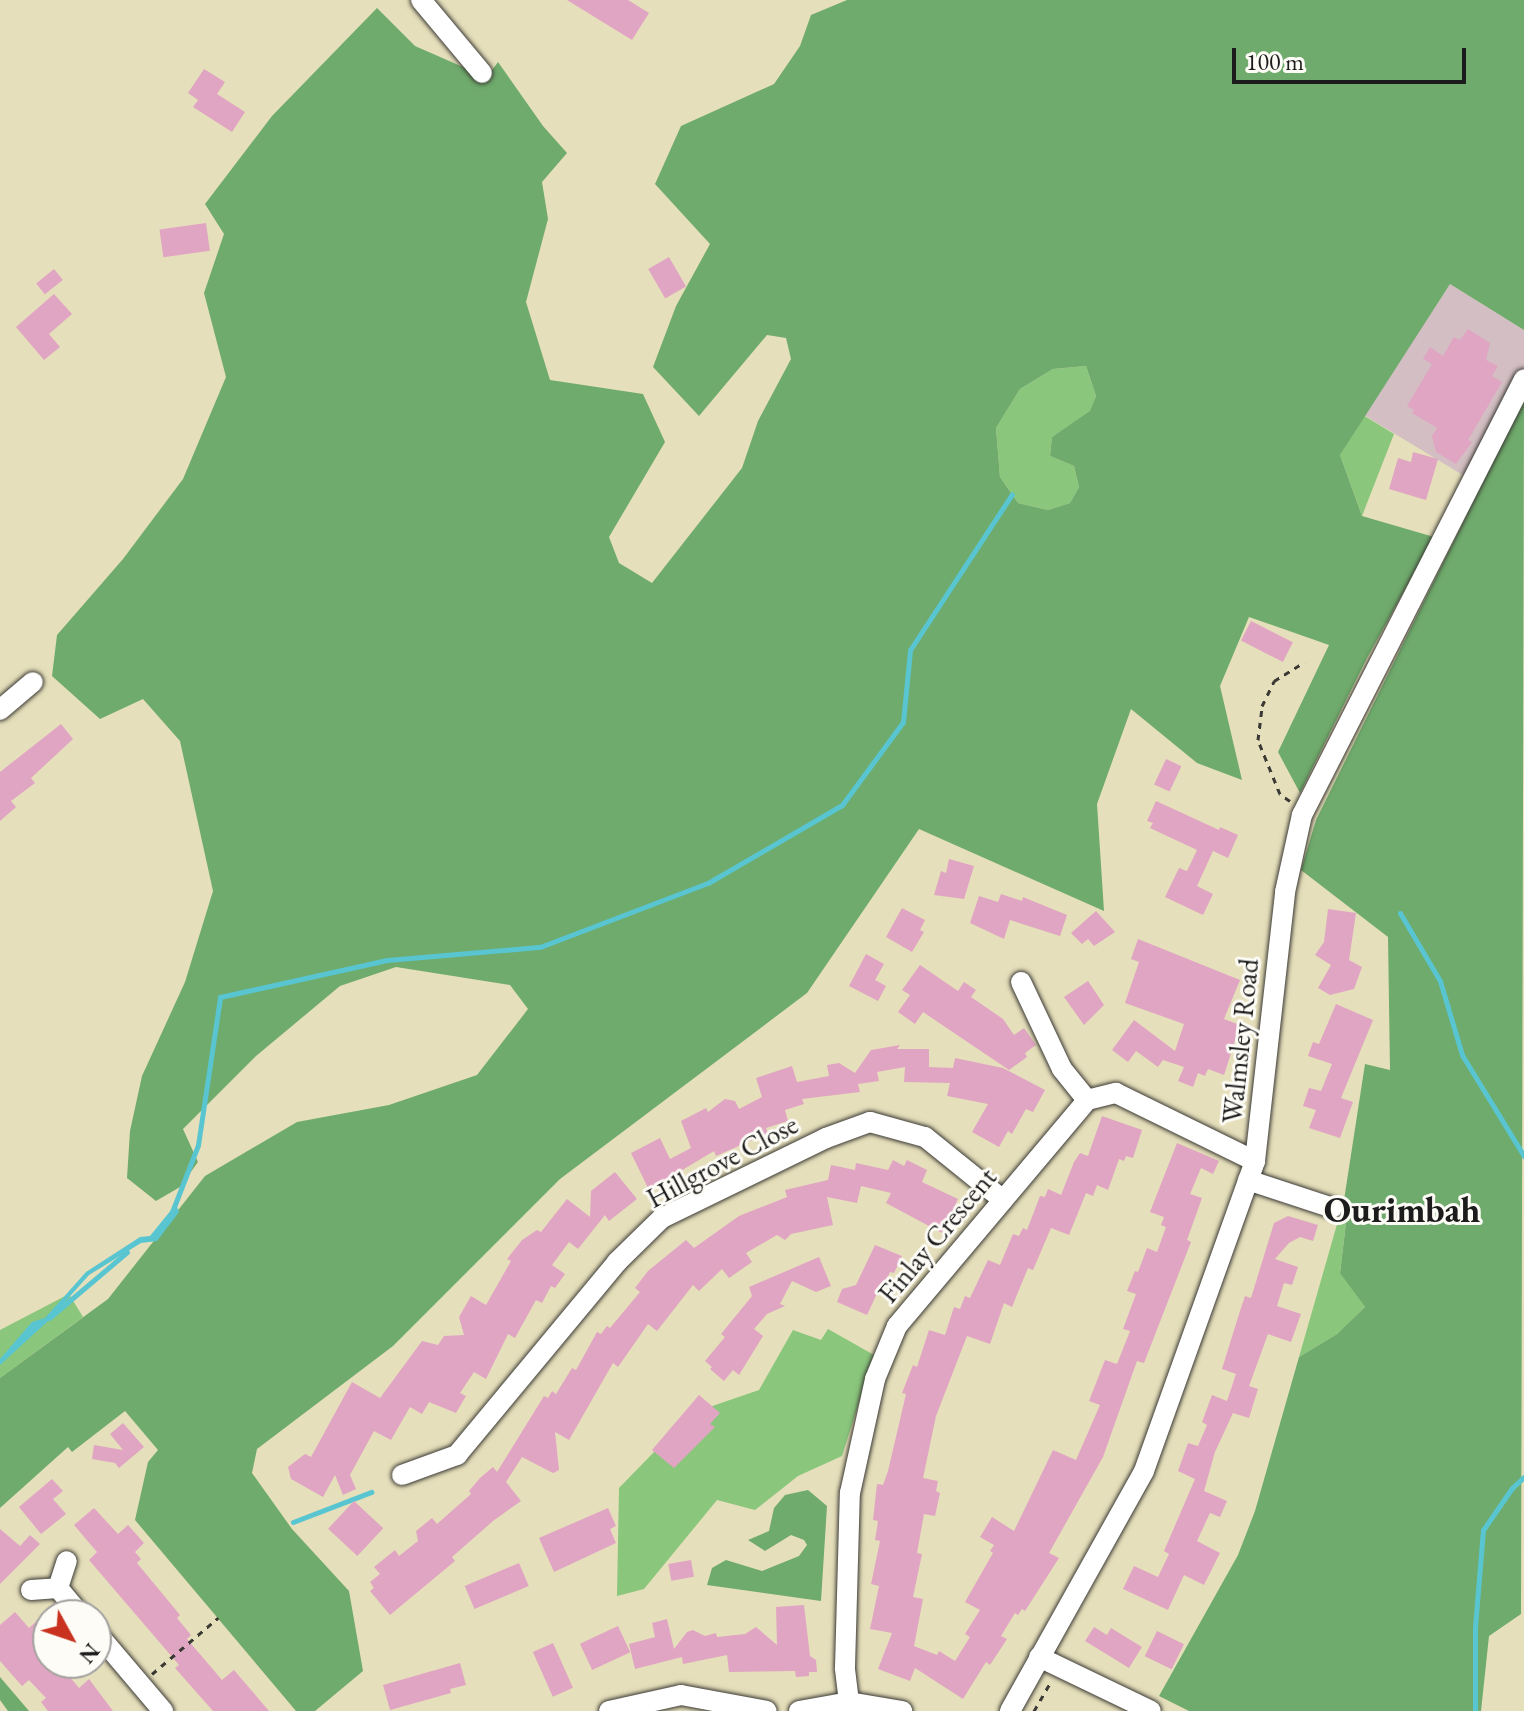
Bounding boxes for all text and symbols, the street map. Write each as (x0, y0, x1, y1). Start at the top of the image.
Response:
scale bar (1236, 32, 1470, 82)
text: 100 m (1246, 46, 1304, 77)
street label: Walmsley Road (1215, 957, 1265, 1125)
street label: Hillgrove Close (641, 1107, 803, 1215)
street label: Finlay Crescent (871, 1161, 1003, 1309)
district label: Ourimbah (1324, 1188, 1480, 1232)
north arrow (32, 1599, 112, 1679)
text: N (72, 1637, 106, 1670)

